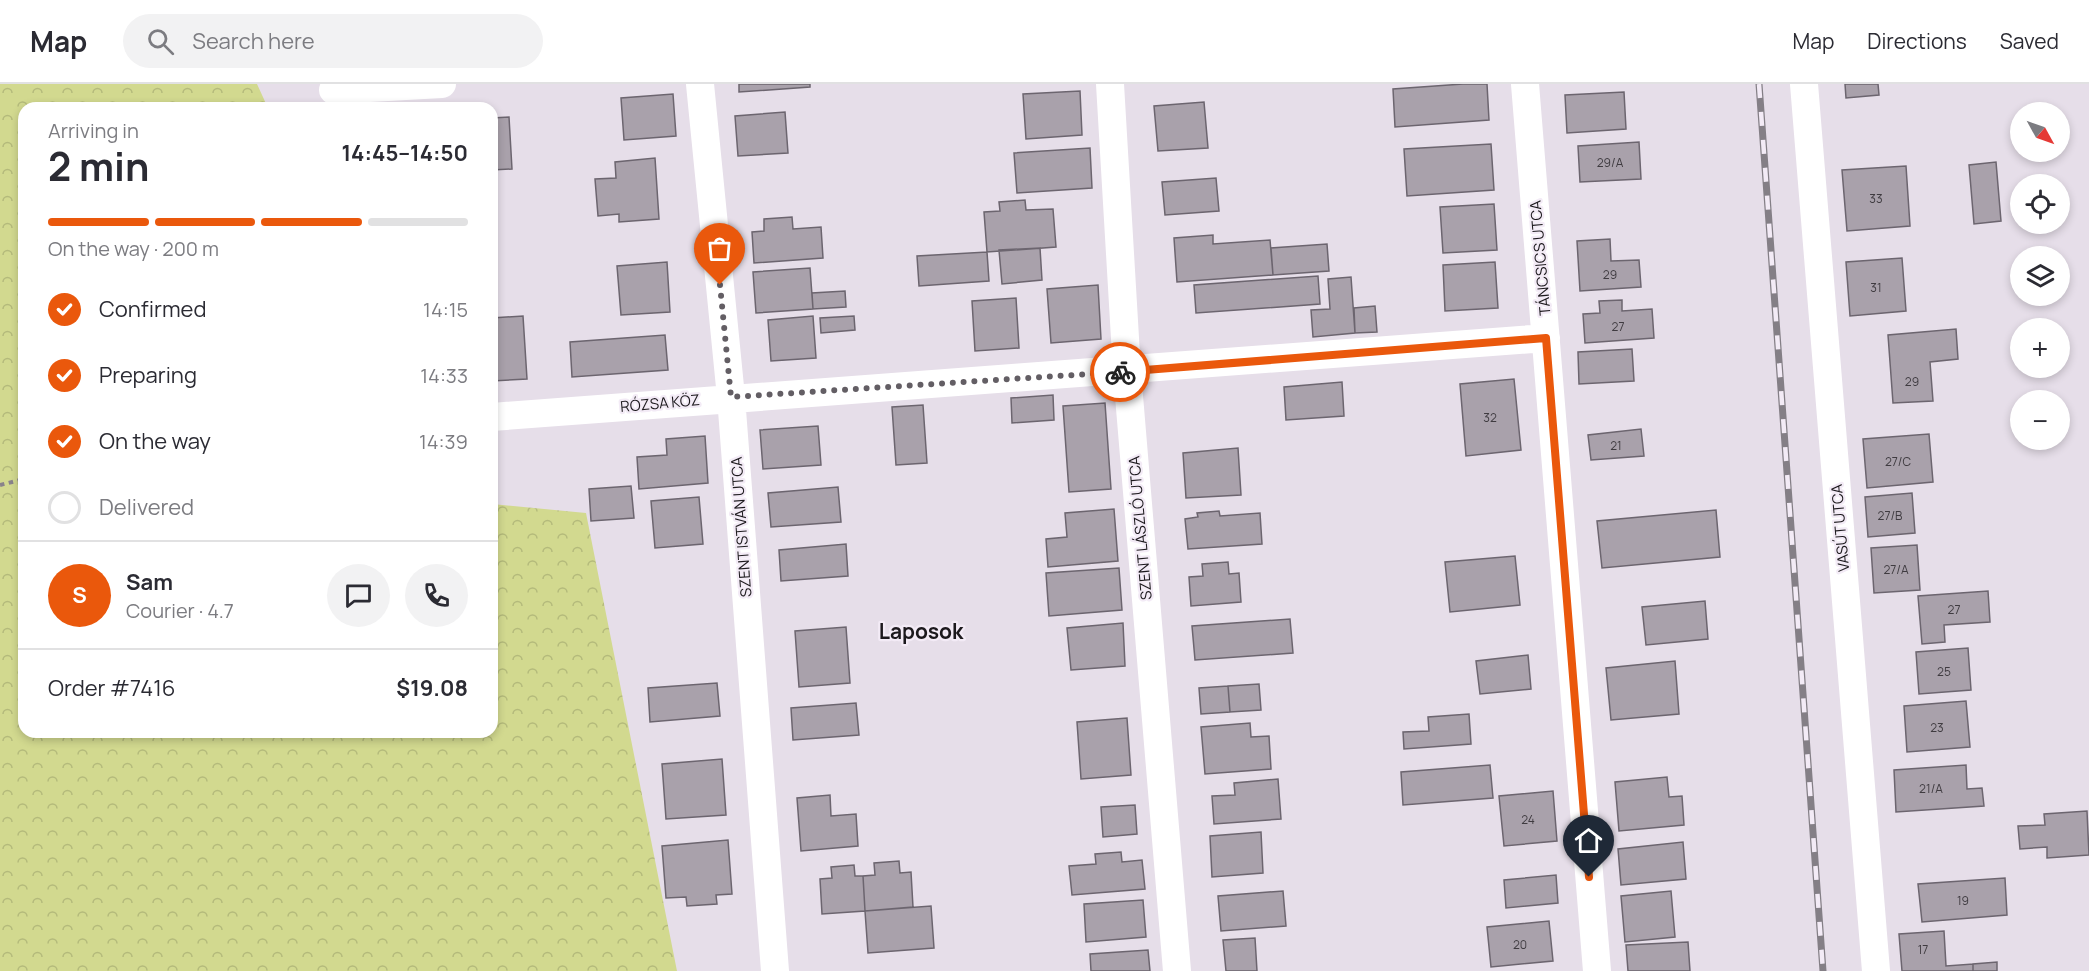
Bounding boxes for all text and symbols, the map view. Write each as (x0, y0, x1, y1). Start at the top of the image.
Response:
search box (123, 14, 543, 68)
text: Map (30, 22, 87, 60)
icon: search (144, 25, 177, 58)
text: Search here (192, 26, 315, 56)
text: Map (1793, 27, 1834, 55)
text: Directions (1867, 27, 1967, 55)
text: Saved (2000, 27, 2059, 55)
north arrow (2010, 102, 2070, 162)
map controls (2010, 102, 2070, 450)
text: Arriving in (48, 117, 139, 144)
text: 14:45–14:50 (341, 138, 468, 168)
text: 2 min (48, 139, 149, 193)
house number: 29/A (1597, 154, 1624, 171)
button: locate (2010, 174, 2070, 234)
house number: 33 (1869, 190, 1883, 207)
street label: TÁNCSICS UTCA (1524, 199, 1555, 316)
pin (694, 223, 745, 285)
icon: bag (703, 232, 736, 265)
text: On the way · 200 m (48, 235, 219, 262)
button: layers (2010, 246, 2070, 306)
house number: 29 (1603, 266, 1617, 283)
house number: 31 (1870, 279, 1882, 296)
icon: check (48, 293, 81, 326)
text: Confirmed (99, 294, 207, 324)
text: 14:15 (423, 296, 468, 323)
house number: 27 (1612, 318, 1624, 335)
button: + (2010, 318, 2070, 378)
courier (1090, 342, 1150, 402)
icon: bike (1104, 356, 1137, 389)
icon: check (48, 359, 81, 392)
text: Preparing (99, 360, 197, 390)
text: 14:33 (420, 362, 468, 389)
house number: 29 (1905, 373, 1919, 390)
street label: RÓZSA KÖZ (619, 389, 701, 417)
button: − (2010, 390, 2070, 450)
house number: 32 (1483, 409, 1497, 426)
icon: check (48, 425, 81, 458)
text: On the way (99, 426, 211, 456)
text: 14:39 (419, 428, 468, 455)
house number: 21 (1610, 437, 1622, 454)
house number: 27/C (1885, 453, 1911, 470)
street label: SZENT LÁSZLÓ UTCA (1123, 455, 1157, 601)
street label: SZENT ISTVÁN UTCA (726, 456, 756, 598)
street label: VASÚT UTCA (1826, 483, 1854, 573)
text: Delivered (99, 492, 194, 522)
house number: 27/B (1878, 507, 1902, 524)
house number: 27/A (1883, 561, 1909, 578)
button: chat (327, 564, 390, 627)
button: phone (405, 564, 468, 627)
text: Sam (126, 567, 173, 597)
text: S (72, 580, 87, 610)
text: Courier · 4.7 (126, 597, 234, 624)
house number: 27 (1948, 601, 1960, 618)
district label: Laposok (879, 617, 964, 645)
house number: 25 (1937, 663, 1951, 680)
text: Order #7416 (48, 673, 175, 703)
text: $19.08 (396, 673, 468, 703)
house number: 23 (1930, 719, 1944, 736)
house number: 21/A (1919, 780, 1943, 797)
house number: 24 (1521, 811, 1535, 828)
pin (1563, 815, 1614, 877)
icon: home (1572, 824, 1605, 857)
house number: 19 (1957, 892, 1969, 909)
house number: 20 (1513, 936, 1527, 953)
house number: 17 (1918, 941, 1928, 958)

